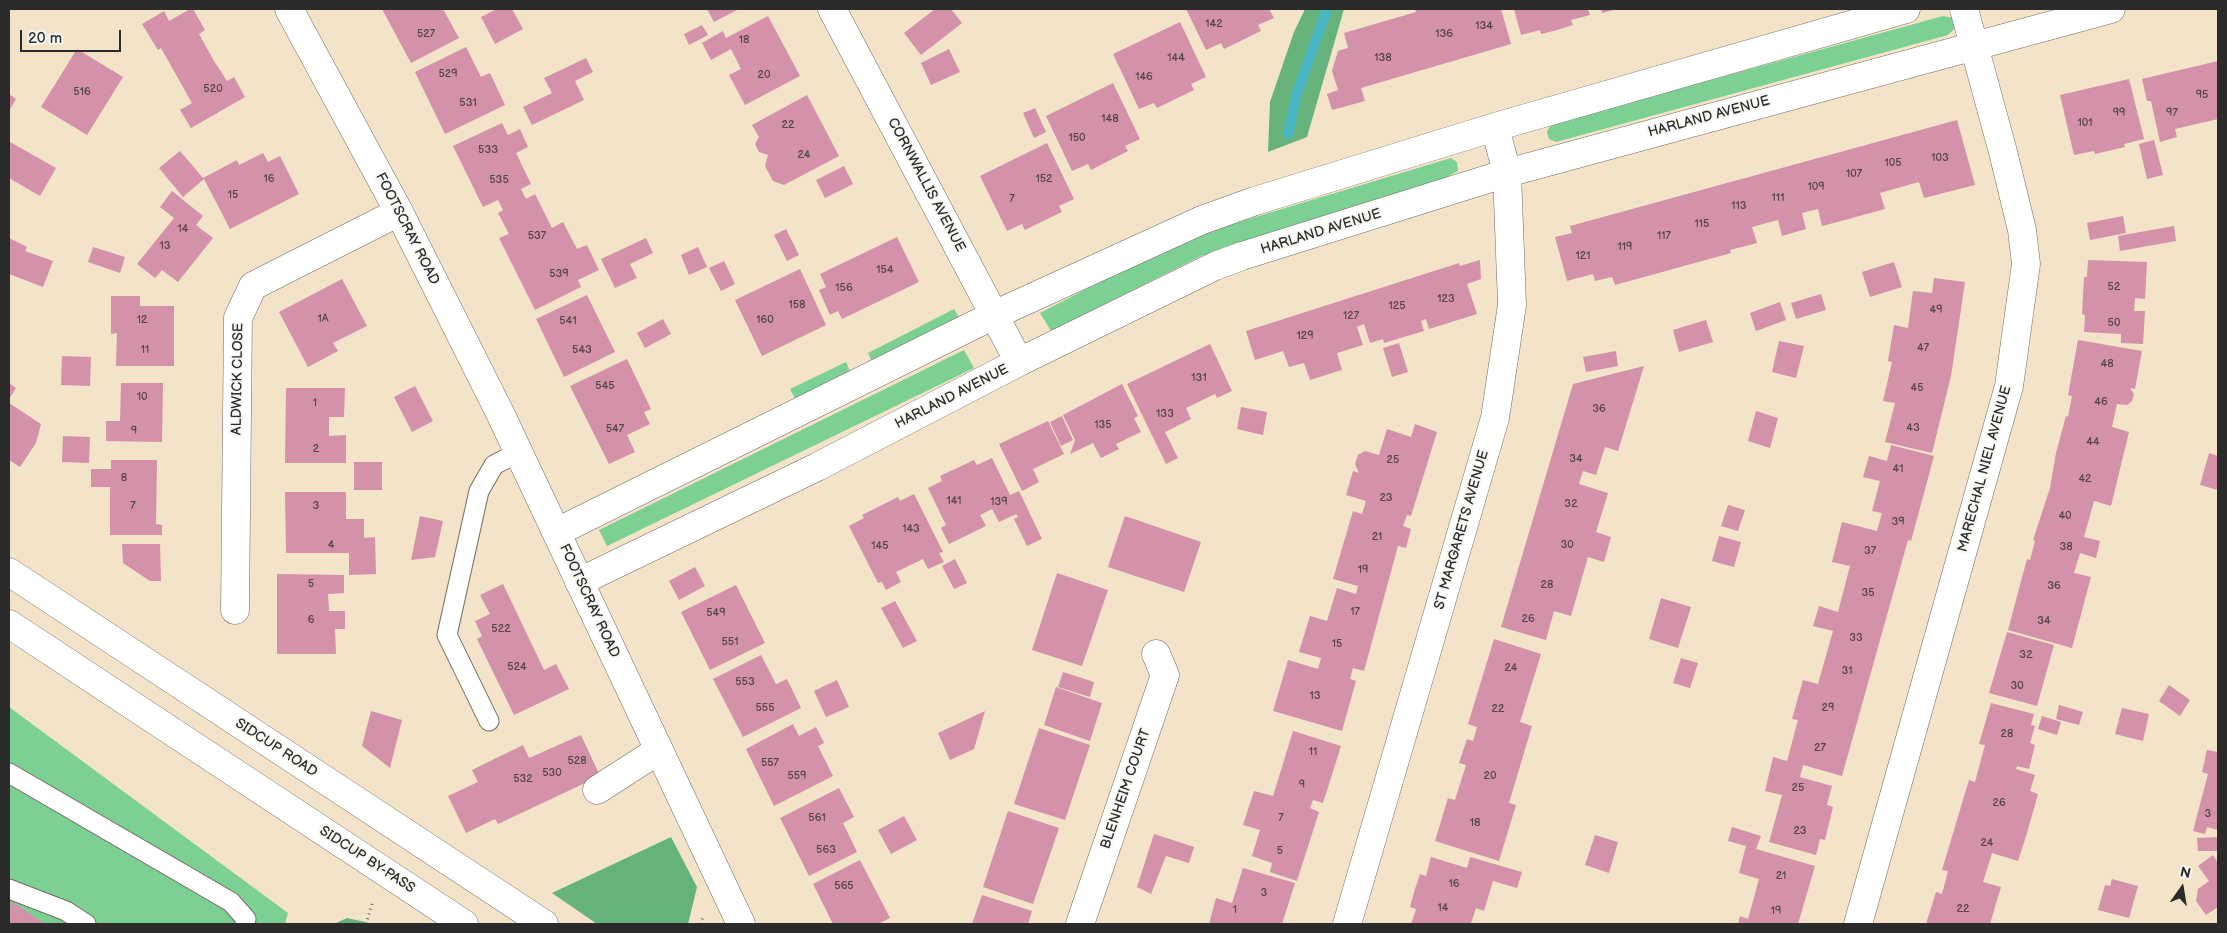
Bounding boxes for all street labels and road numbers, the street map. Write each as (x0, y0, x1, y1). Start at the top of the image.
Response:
street label: HARLAND AVENUE (1646, 93, 1772, 141)
street label: CORNWALLIS AVENUE (884, 115, 968, 255)
street label: FOOTSCRAY ROAD (371, 170, 443, 288)
street label: HARLAND AVENUE (1259, 206, 1383, 258)
street label: ALDWICK CLOSE (229, 323, 247, 435)
street label: HARLAND AVENUE (892, 361, 1012, 433)
street label: MARECHAL NIEL AVENUE (1955, 384, 2015, 554)
street label: ST MARGARETS AVENUE (1431, 448, 1493, 612)
street label: FOOTSCRAY ROAD (555, 541, 623, 661)
street label: SIDCUP ROAD (232, 715, 320, 781)
street label: BLENHEIM COURT (1097, 727, 1155, 851)
street label: SIDCUP BY-PASS (316, 823, 418, 897)

